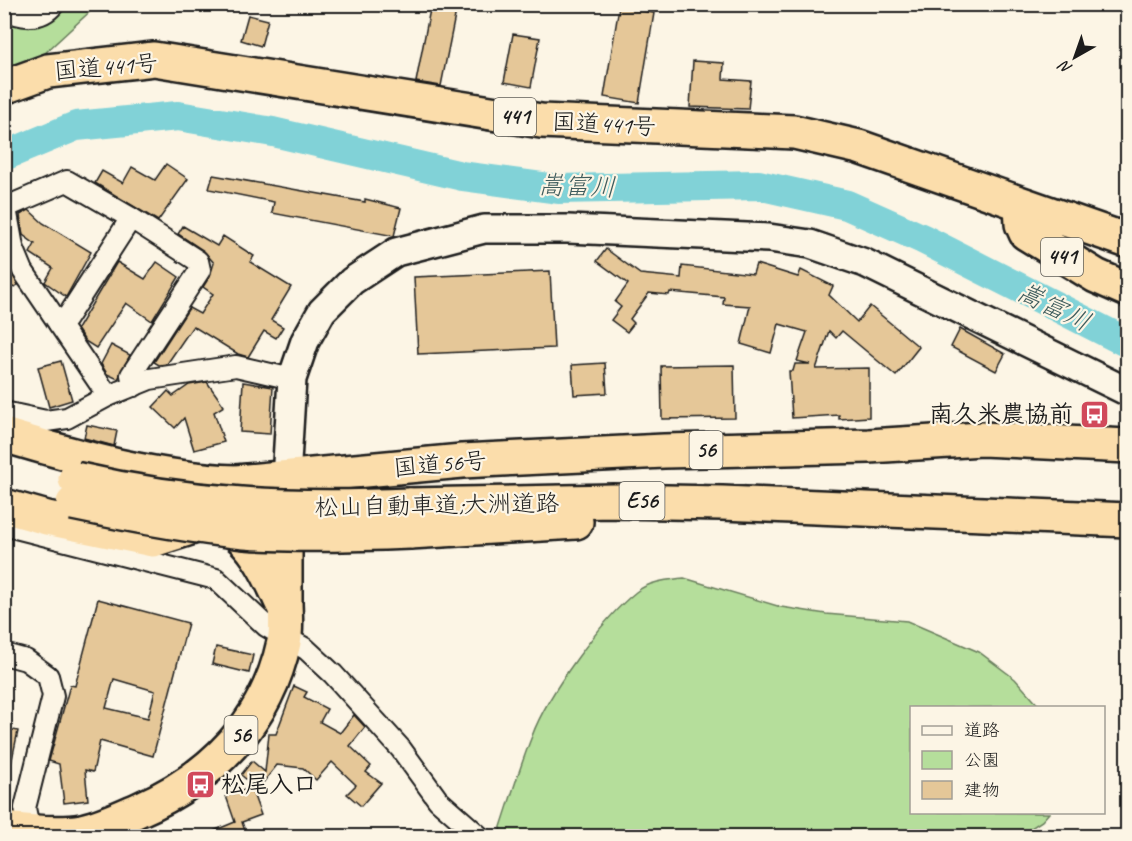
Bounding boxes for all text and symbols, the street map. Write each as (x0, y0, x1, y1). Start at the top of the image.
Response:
north arrow (1045, 27, 1105, 87)
street label: 国道441号 (53, 48, 159, 86)
text: N (1053, 55, 1076, 79)
road number: 441 (494, 98, 536, 136)
street label: 国道441号 (551, 106, 657, 142)
water label: 嵩富川 (537, 168, 617, 204)
road number: 441 (1041, 238, 1083, 276)
water label: 嵩富川 (1012, 275, 1096, 339)
bus stop icon: 南久米農協前 (1078, 398, 1110, 430)
place label: 南久米農協前 (929, 399, 1073, 429)
road number: 56 (690, 431, 722, 469)
street label: 国道56号 (392, 445, 488, 483)
road number: E56 (620, 482, 664, 520)
street label: 松山自動車道;大洲道路 (314, 488, 560, 522)
legend (910, 706, 1105, 814)
road number: 56 (224, 716, 258, 754)
text: 道路 (964, 719, 1000, 741)
text: 公園 (964, 749, 1000, 771)
bus stop icon: 松尾入口 (184, 768, 216, 800)
place label: 松尾入口 (221, 769, 317, 799)
text: 建物 (964, 779, 1000, 801)

